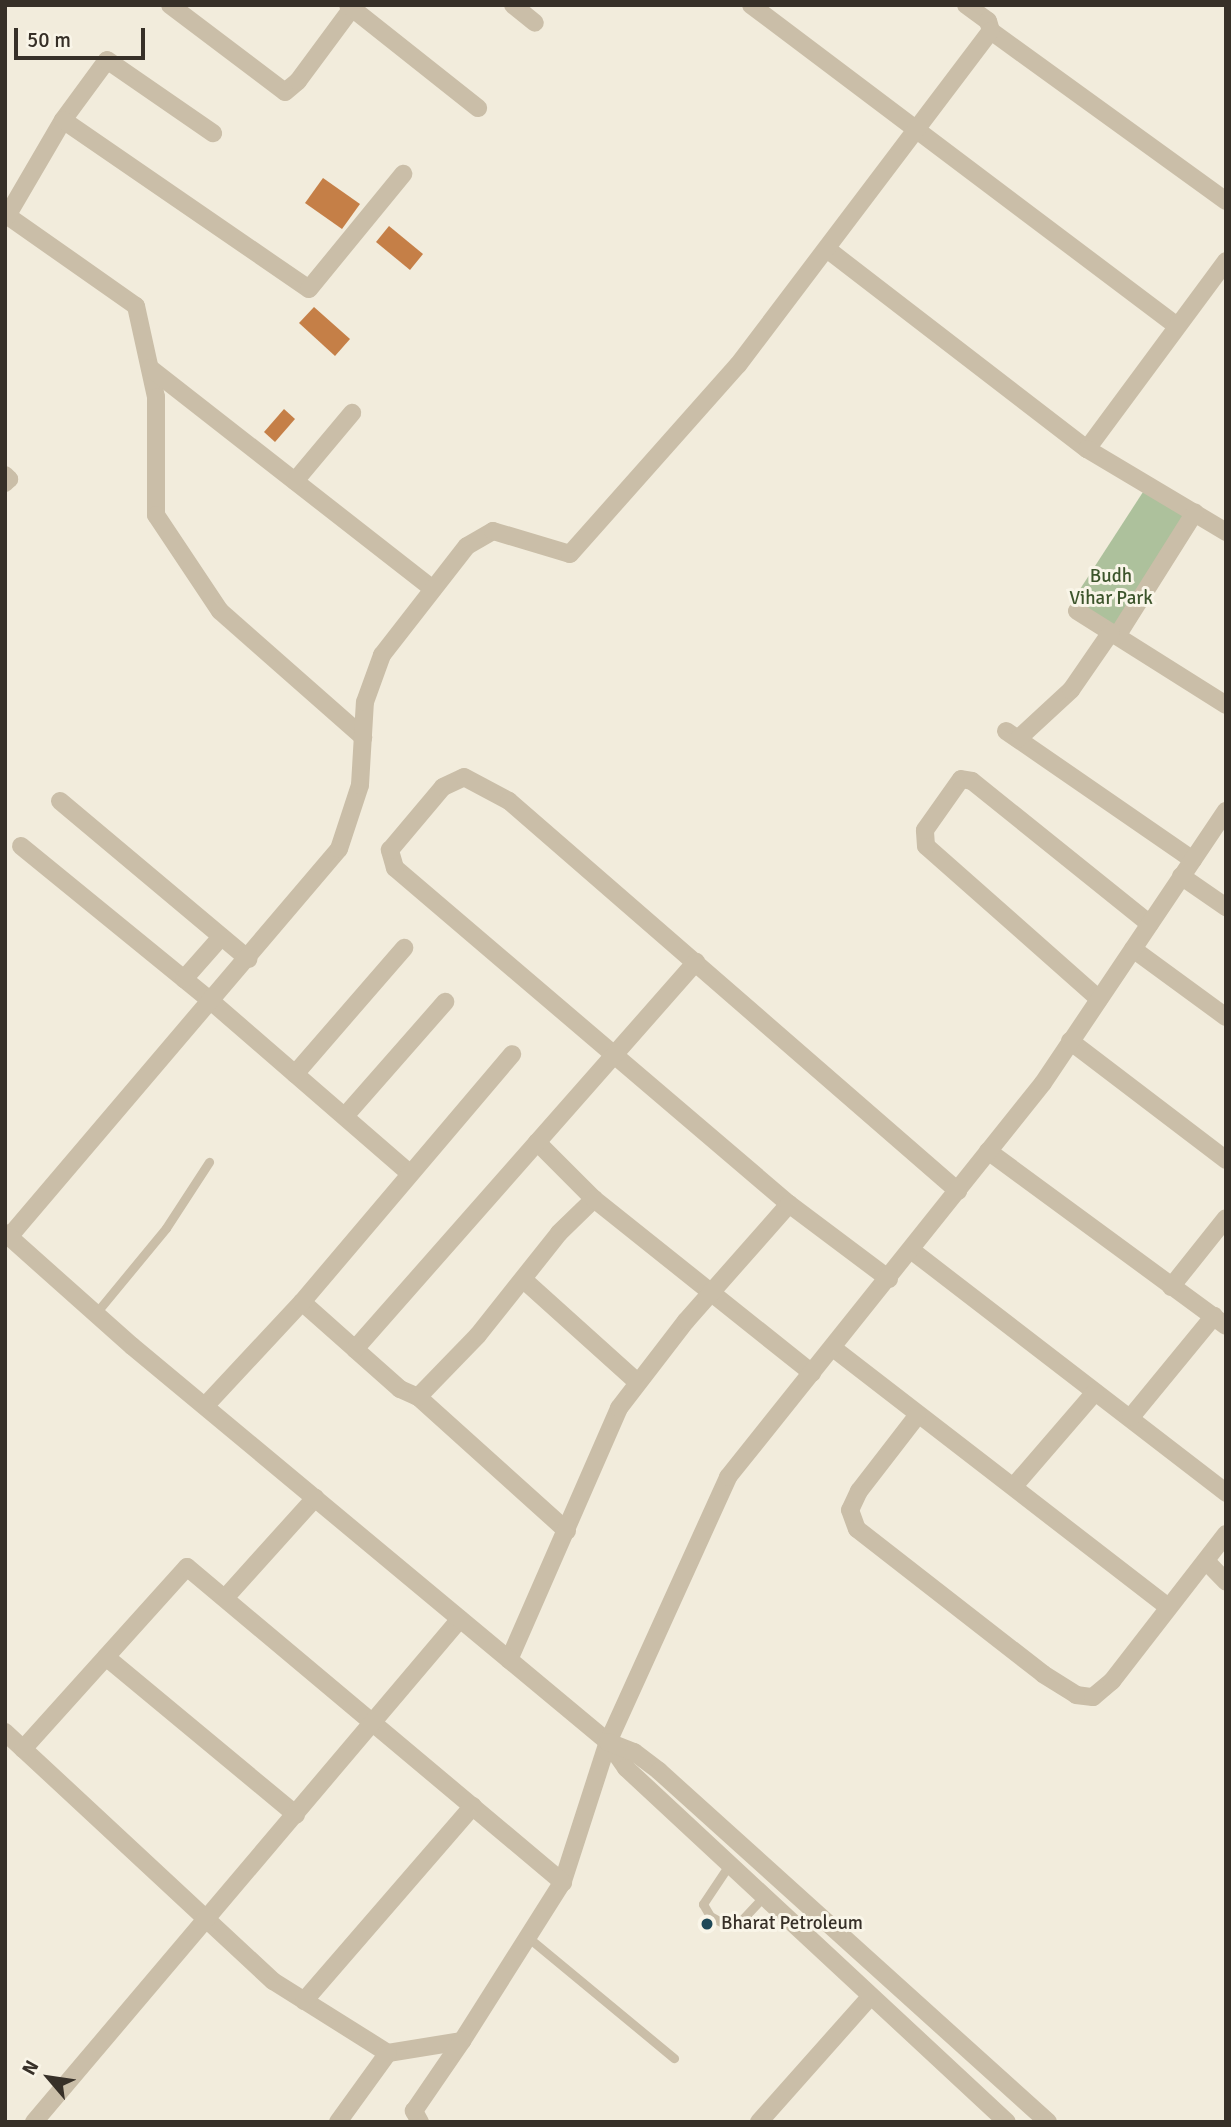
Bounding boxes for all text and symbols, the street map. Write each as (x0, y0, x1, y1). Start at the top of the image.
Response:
scale bar (18, 14, 149, 58)
text: 50 m (27, 27, 71, 53)
park label: Budh Vihar Park (1069, 566, 1153, 610)
place label: Bharat Petroleum (721, 1913, 863, 1935)
marker: Bharat Petroleum (699, 1916, 715, 1932)
north arrow (14, 2043, 84, 2113)
text: N (17, 2056, 44, 2079)

